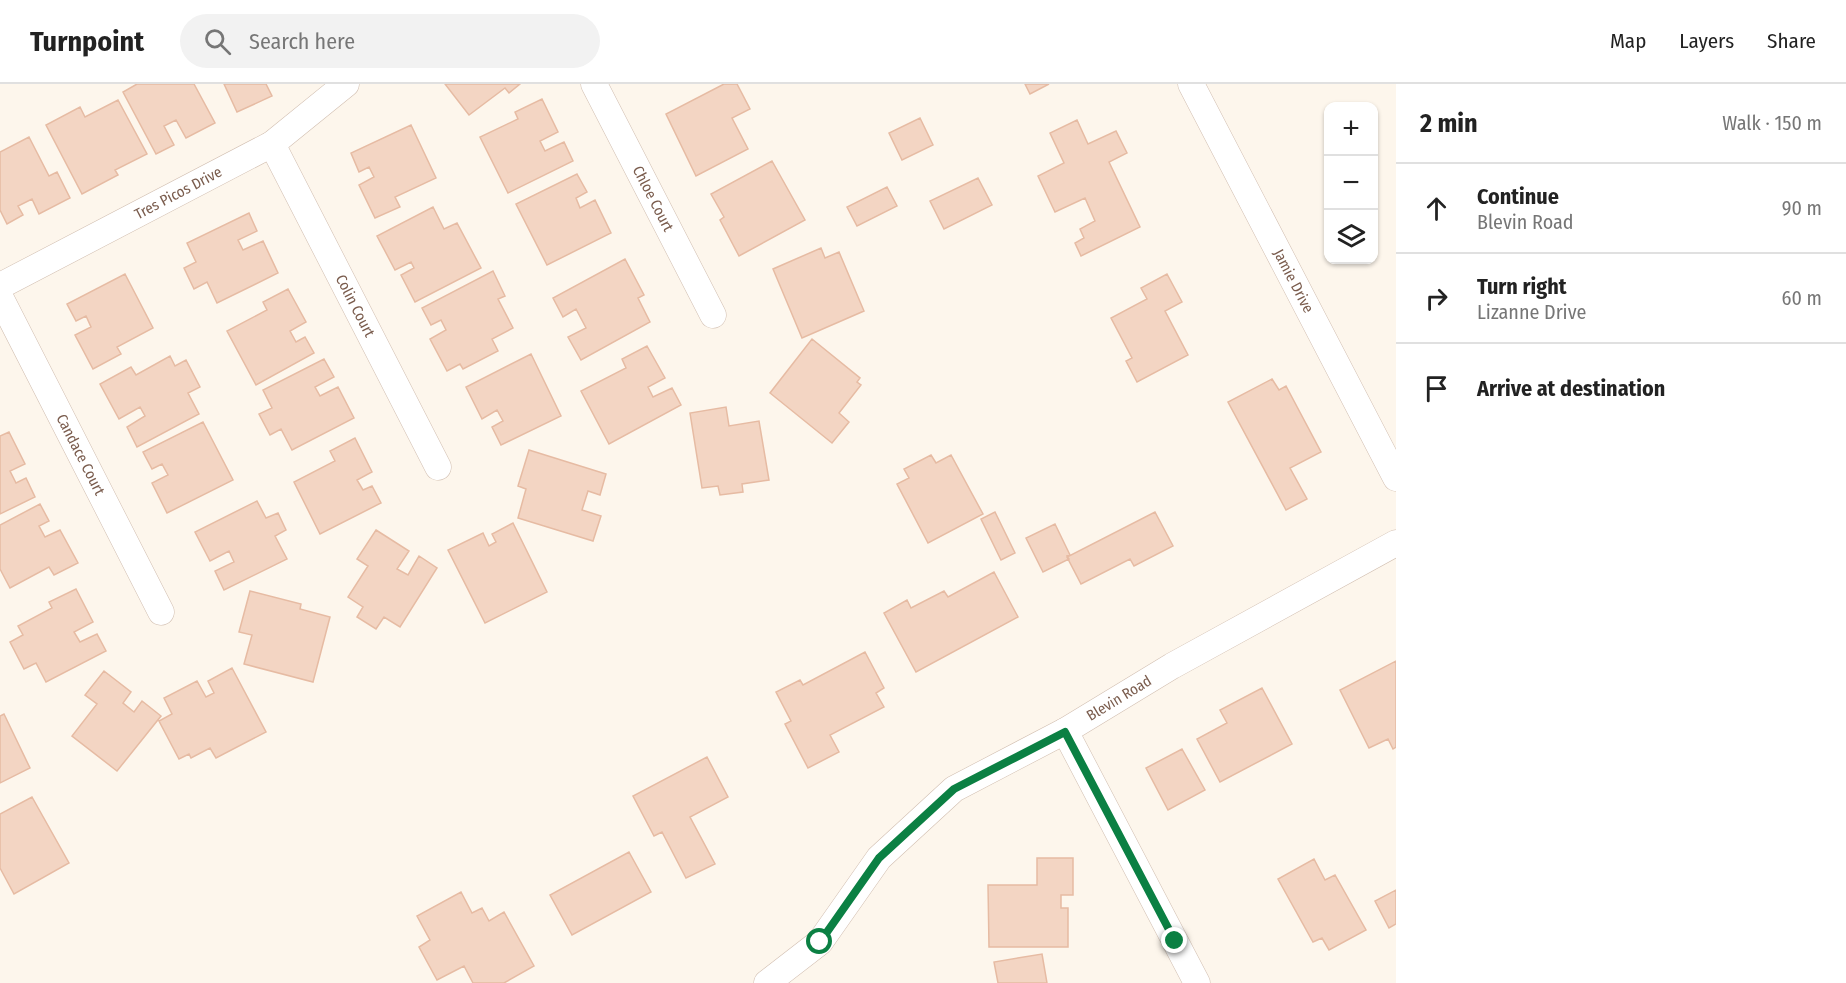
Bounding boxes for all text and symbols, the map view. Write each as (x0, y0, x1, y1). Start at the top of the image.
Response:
search box (180, 14, 600, 68)
text: Turnpoint (30, 25, 144, 58)
icon: search (201, 25, 234, 58)
text: Search here (249, 28, 355, 55)
text: Map (1610, 28, 1646, 54)
text: Layers (1679, 28, 1734, 54)
text: Share (1767, 28, 1816, 54)
map controls (1324, 102, 1378, 264)
button: + (1324, 102, 1378, 156)
text: 2 min (1420, 108, 1478, 139)
text: Walk · 150 m (1722, 111, 1822, 135)
button: − (1324, 156, 1378, 210)
street label: Tres Picos Drive (131, 163, 225, 223)
street label: Chloe Court (629, 163, 677, 235)
text: Continue (1477, 183, 1559, 210)
icon: ahead (1420, 192, 1453, 225)
text: 90 m (1782, 196, 1822, 220)
button: layers (1324, 210, 1378, 264)
text: Blevin Road (1477, 210, 1574, 234)
street label: Jamie Drive (1269, 246, 1318, 316)
street label: Colin Court (332, 272, 379, 340)
text: Turn right (1477, 273, 1566, 300)
icon: right (1420, 282, 1453, 315)
text: 60 m (1782, 286, 1822, 310)
text: Lizanne Drive (1477, 300, 1586, 324)
icon: arrive (1420, 372, 1453, 405)
text: Arrive at destination (1477, 375, 1665, 402)
street label: Candace Court (52, 411, 109, 498)
street label: Blevin Road (1083, 672, 1155, 725)
route end (1161, 927, 1187, 953)
route start (806, 928, 832, 954)

